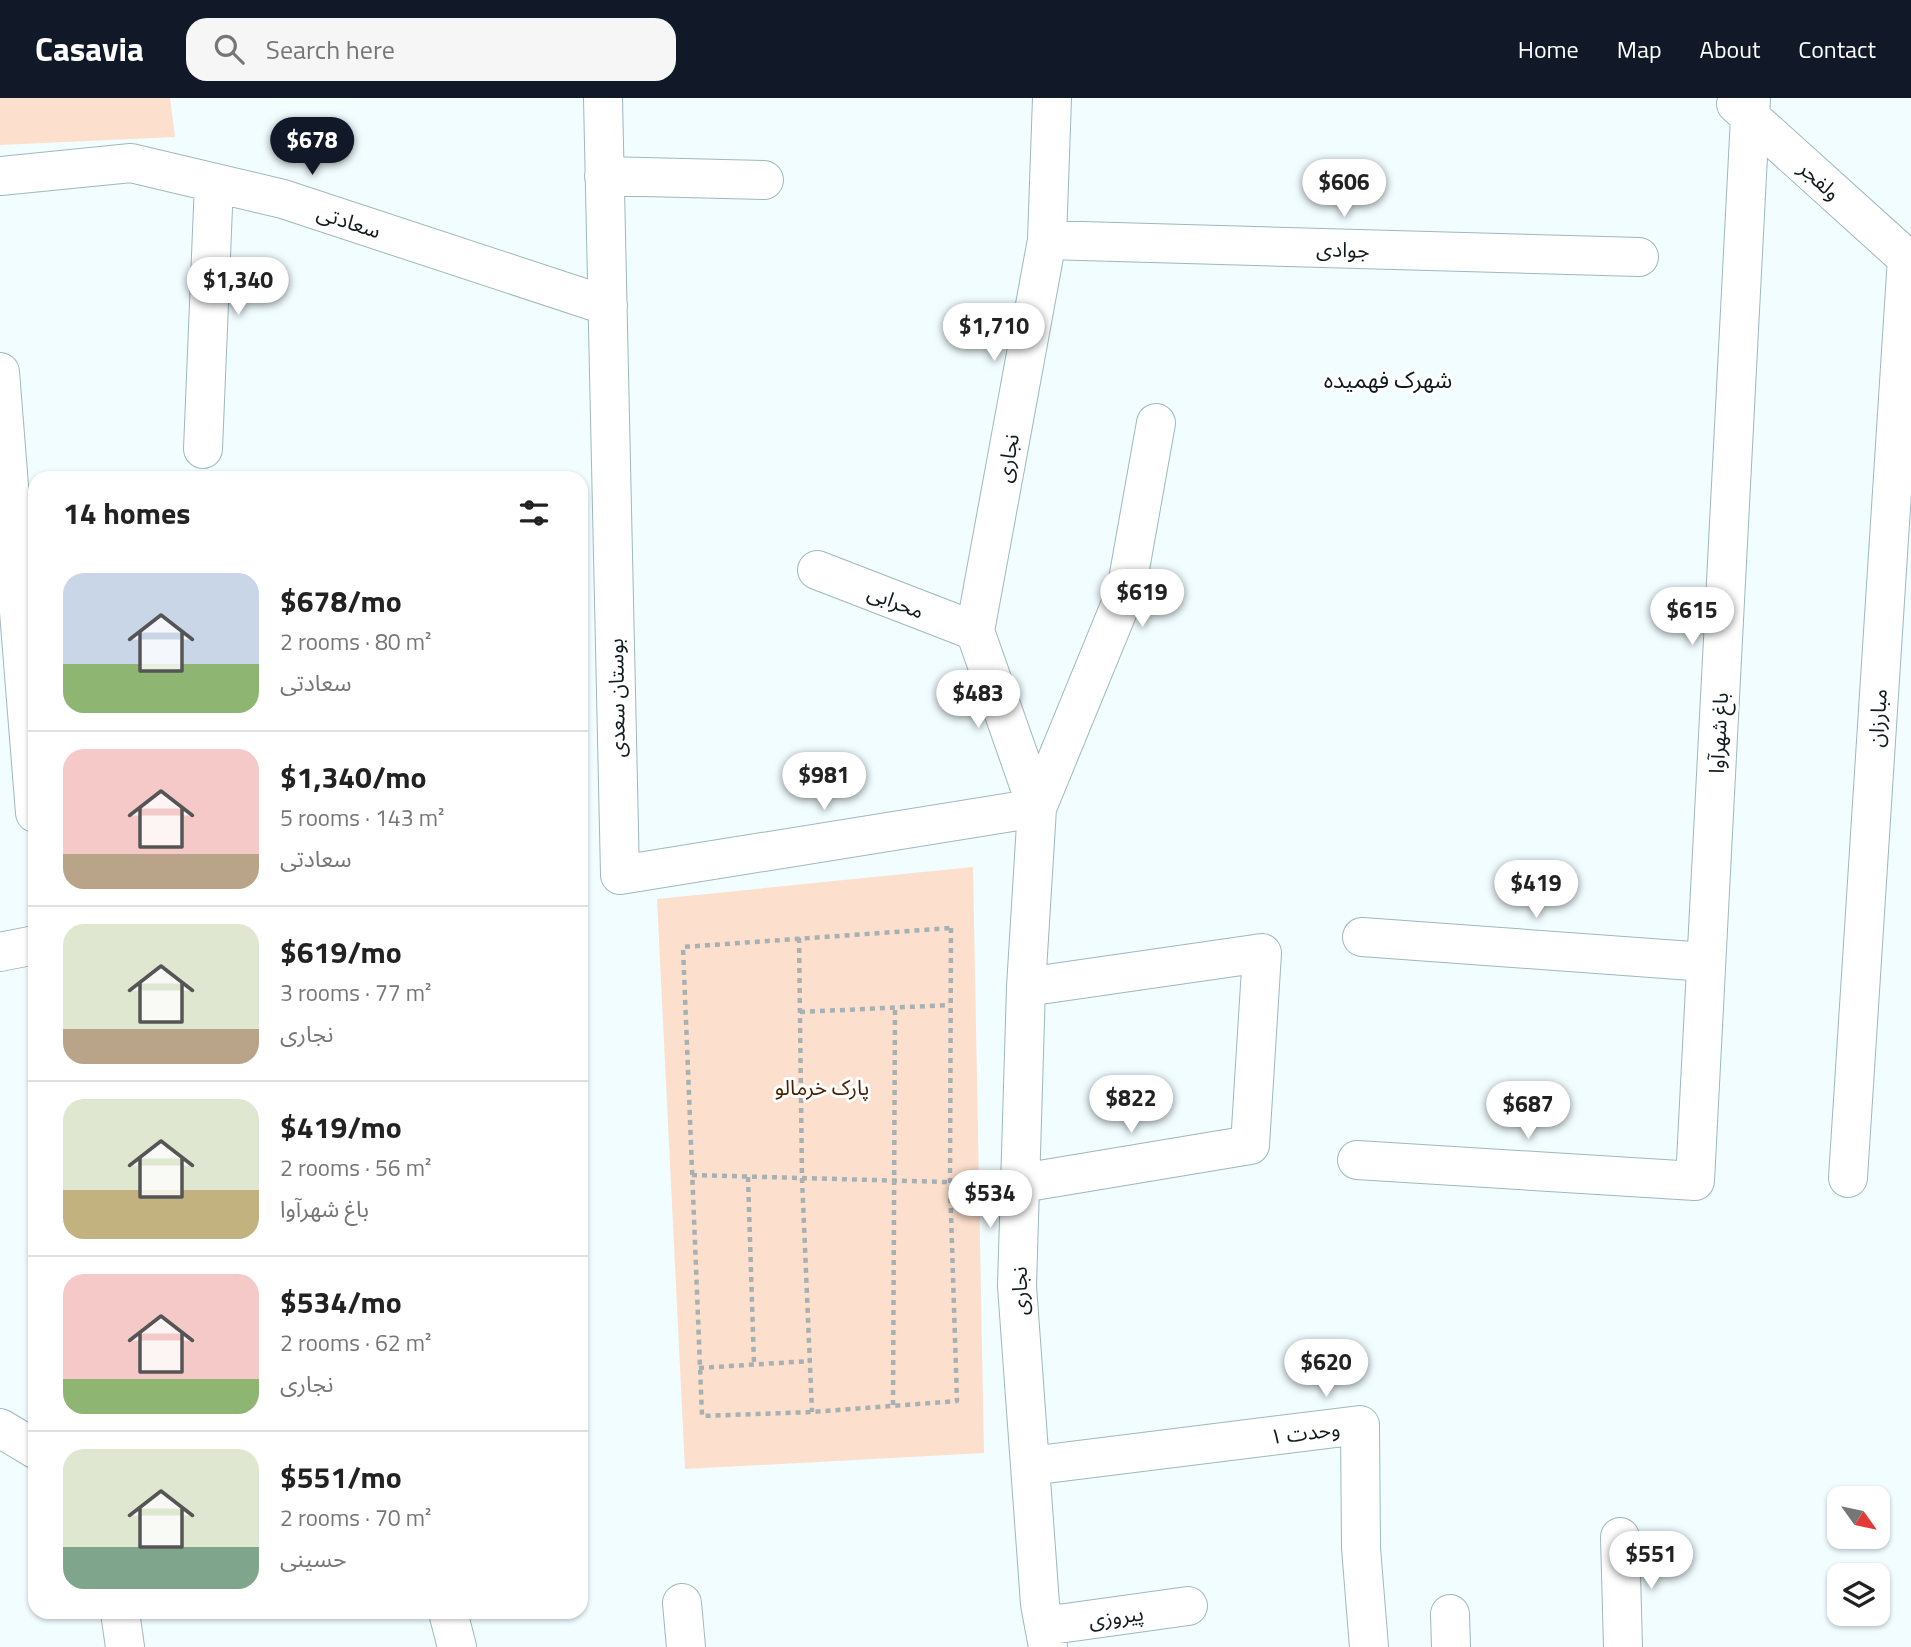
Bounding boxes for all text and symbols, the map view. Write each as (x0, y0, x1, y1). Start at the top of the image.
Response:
search box (186, 18, 676, 81)
text: Casavia (35, 24, 144, 74)
icon: search (210, 30, 248, 68)
text: Search here (266, 30, 395, 69)
text: Home (1518, 31, 1579, 67)
text: Map (1617, 31, 1662, 67)
text: About (1700, 31, 1760, 67)
text: Contact (1798, 31, 1876, 67)
pin: $678 (271, 118, 353, 177)
text: $678 (286, 122, 338, 157)
street label: ولفجر (1791, 152, 1848, 208)
pin: $606 (1303, 159, 1385, 219)
text: $606 (1318, 164, 1370, 199)
street label: سعادتی (313, 196, 385, 246)
street label: جوادی (1316, 232, 1370, 266)
pin: $1,340 (181, 258, 295, 317)
text: $1,340 (203, 262, 273, 297)
pin: $1,710 (937, 303, 1051, 363)
text: $1,710 (959, 308, 1029, 343)
district label: شهرک فهمیده (1324, 362, 1452, 397)
street label: نجاری (987, 431, 1027, 485)
text: 14 homes (63, 490, 190, 536)
icon: filters (515, 494, 553, 532)
pin: $619 (1101, 570, 1183, 629)
text: $619 (1116, 574, 1168, 609)
street label: محرابی (863, 576, 929, 626)
text: $678/mo (280, 578, 402, 624)
pin: $615 (1651, 588, 1733, 647)
text: $615 (1666, 592, 1718, 627)
icon: home (119, 601, 203, 685)
text: 2 rooms · 80 m² (280, 624, 431, 659)
street label: بوستان سعدی (599, 638, 633, 758)
text: سعادتی (280, 665, 351, 700)
pin: $483 (937, 670, 1019, 730)
text: $483 (952, 675, 1004, 710)
street label: مبارزان (1859, 688, 1895, 748)
street label: باغ شهرآوا (1700, 692, 1736, 774)
pin: $981 (783, 752, 865, 812)
text: $1,340/mo (280, 754, 426, 800)
text: $981 (798, 757, 850, 792)
icon: home (119, 777, 203, 861)
text: 5 rooms · 143 m² (280, 800, 444, 835)
text: سعادتی (280, 841, 351, 876)
pin: $419 (1495, 860, 1577, 920)
text: $419 (1510, 865, 1562, 900)
text: $619/mo (280, 929, 402, 975)
icon: home (119, 952, 203, 1036)
text: 3 rooms · 77 m² (280, 975, 431, 1010)
text: نجاری (280, 1016, 333, 1051)
park label: پارک خرمالو (775, 1071, 869, 1103)
pin: $822 (1090, 1076, 1172, 1135)
text: $822 (1105, 1080, 1157, 1115)
pin: $687 (1487, 1082, 1569, 1141)
text: $687 (1502, 1086, 1554, 1121)
text: $419/mo (280, 1104, 402, 1150)
icon: home (119, 1127, 203, 1211)
text: 2 rooms · 56 m² (280, 1150, 431, 1185)
pin: $534 (949, 1170, 1031, 1230)
text: $534 (964, 1175, 1016, 1210)
text: باغ شهرآوا (280, 1191, 369, 1226)
street label: نجاری (1003, 1266, 1035, 1316)
text: $534/mo (280, 1279, 402, 1325)
icon: home (119, 1302, 203, 1386)
text: 2 rooms · 62 m² (280, 1325, 431, 1360)
pin: $620 (1285, 1340, 1367, 1399)
text: $620 (1300, 1344, 1352, 1379)
text: نجاری (280, 1366, 333, 1401)
street label: وحدت ۱ (1268, 1412, 1342, 1452)
text: $551/mo (280, 1454, 402, 1500)
icon: home (119, 1477, 203, 1561)
north arrow (1827, 1486, 1890, 1549)
map controls (1827, 1486, 1890, 1626)
text: 2 rooms · 70 m² (280, 1500, 431, 1535)
pin: $551 (1610, 1532, 1692, 1591)
text: $551 (1625, 1536, 1677, 1571)
text: حسینی (280, 1541, 347, 1576)
button: layers (1827, 1563, 1890, 1626)
street label: پیروزی (1086, 1596, 1146, 1636)

